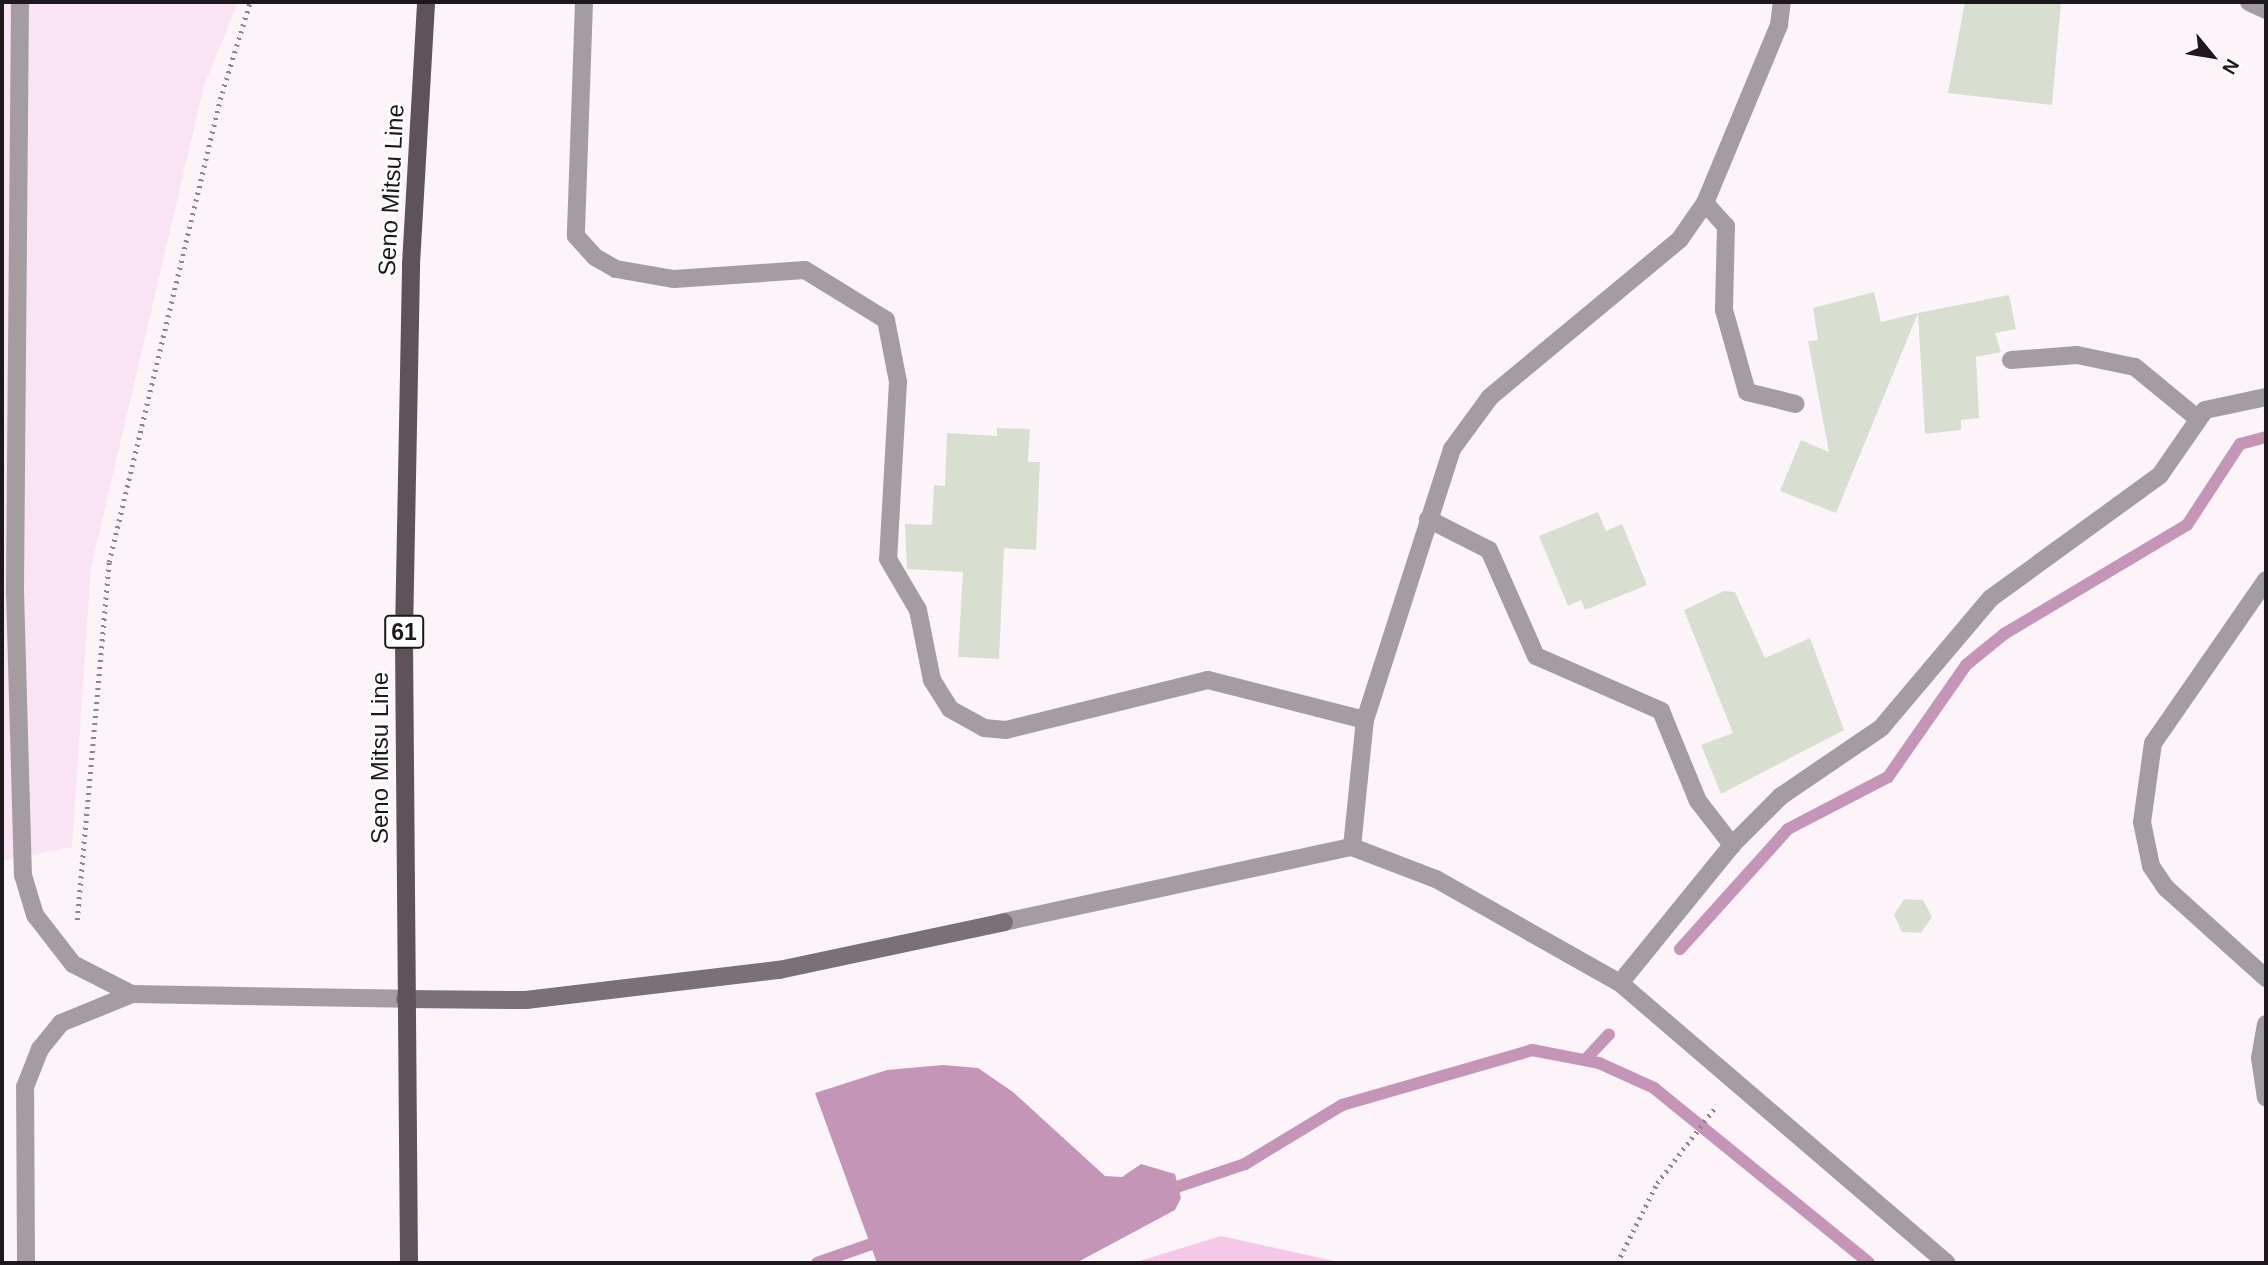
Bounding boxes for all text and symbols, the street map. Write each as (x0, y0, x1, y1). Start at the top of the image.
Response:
north arrow (2177, 21, 2247, 91)
text: N (2218, 56, 2243, 78)
street label: Seno Mitsu Line (372, 103, 410, 277)
road number: 61 (383, 612, 425, 652)
street label: Seno Mitsu Line (366, 672, 394, 844)

